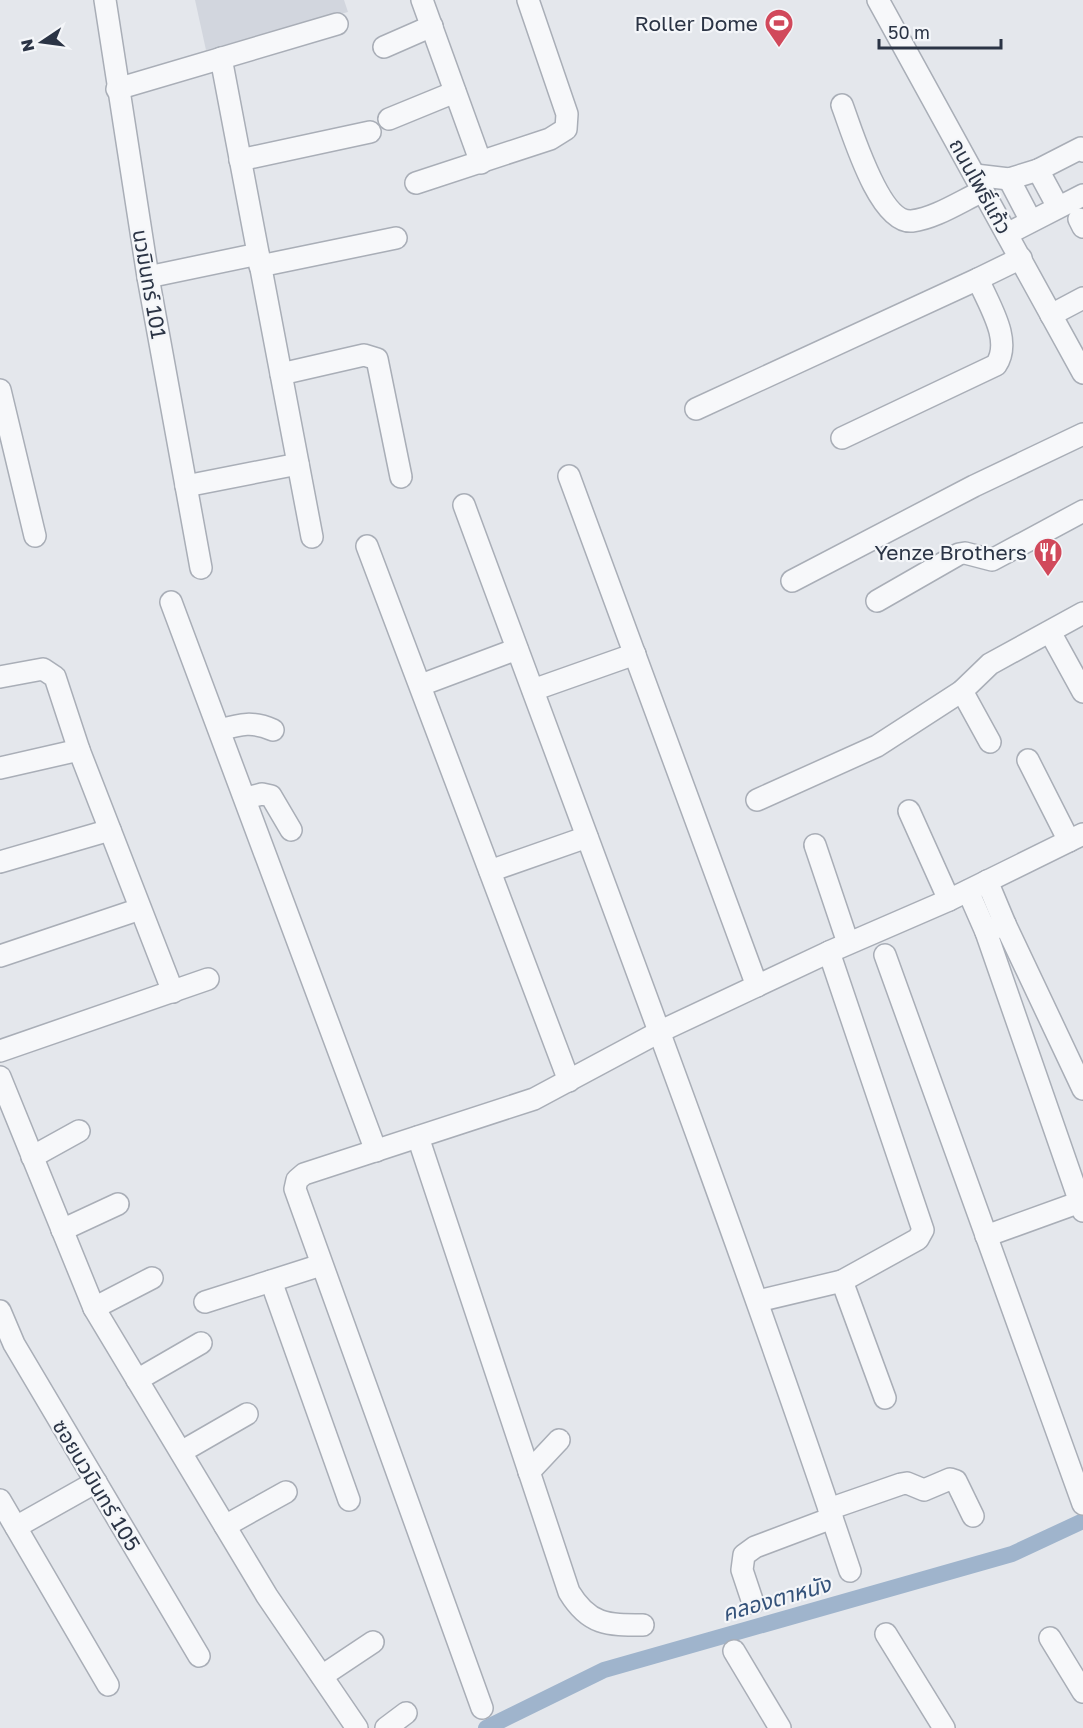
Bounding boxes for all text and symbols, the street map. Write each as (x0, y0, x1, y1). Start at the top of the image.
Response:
sports icon: Roller Dome (763, 7, 795, 49)
place label: Roller Dome (634, 10, 758, 36)
north arrow (12, 12, 72, 72)
scale bar (879, 12, 1000, 50)
text: 50 m (888, 21, 930, 43)
text: N (16, 37, 38, 54)
street label: ถนนโพธิ์แก้ว (944, 134, 1018, 238)
street label: นวมินทร์ 101 (128, 227, 172, 341)
restaurant icon: Yenze Brothers (1032, 536, 1064, 578)
place label: Yenze Brothers (875, 539, 1027, 565)
street label: ซอยนวมินทร์ 105 (48, 1415, 146, 1555)
water label: คลองตาหนัง (719, 1569, 835, 1626)

